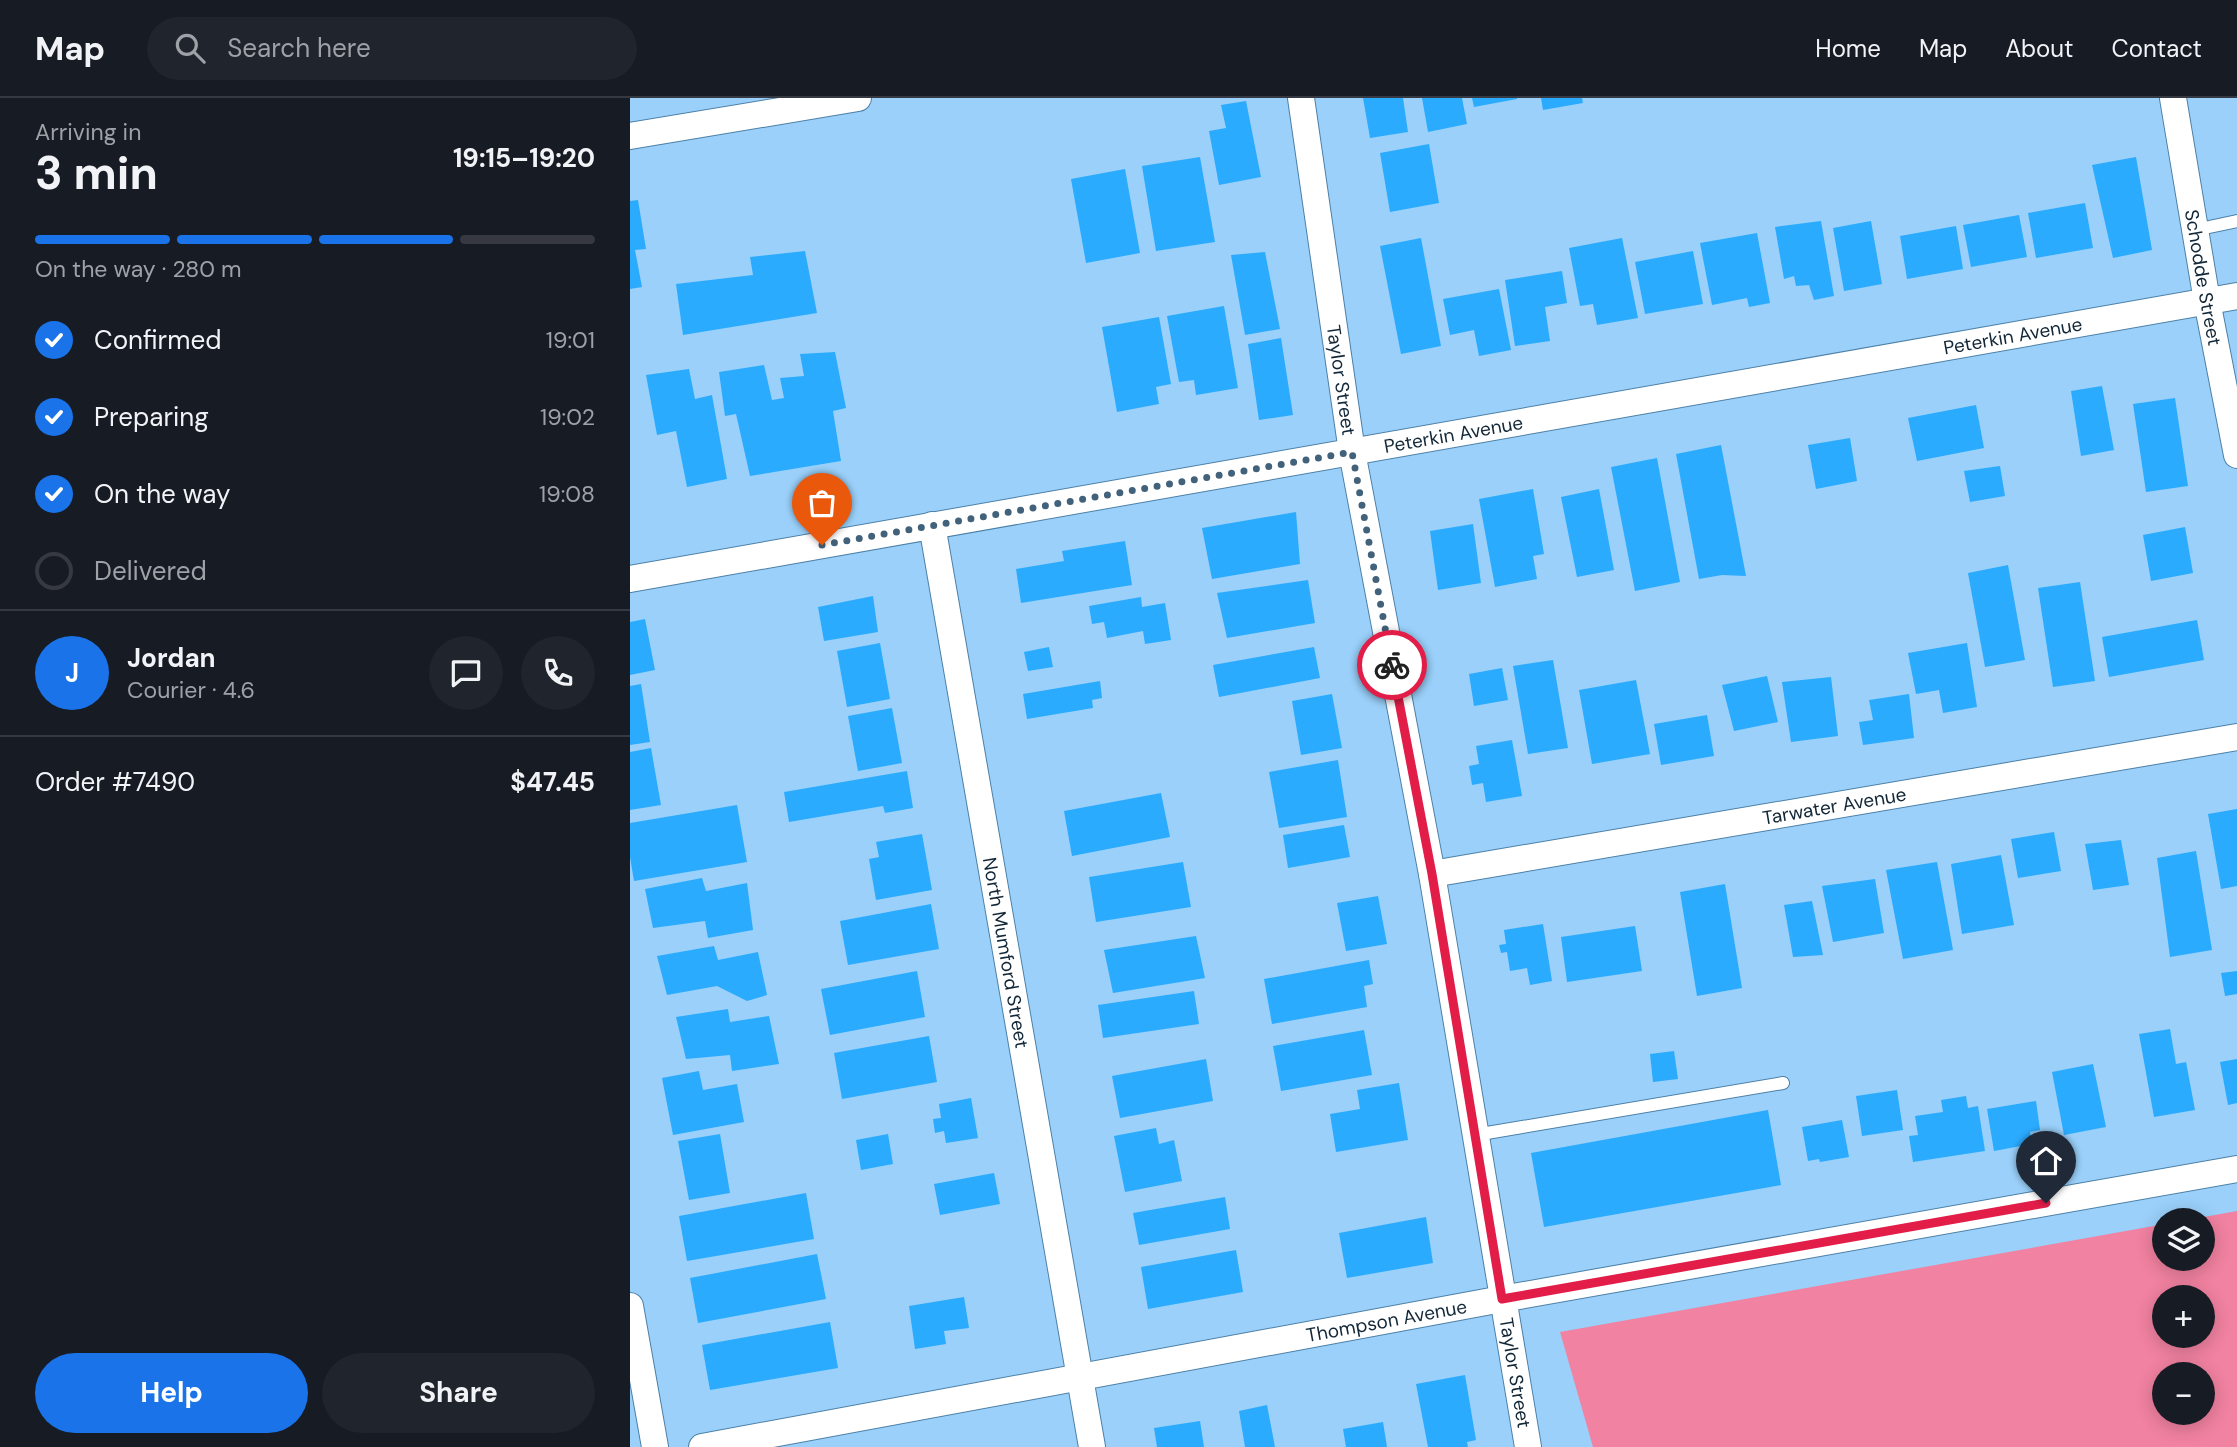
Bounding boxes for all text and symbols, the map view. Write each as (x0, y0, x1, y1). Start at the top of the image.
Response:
search box (147, 17, 637, 80)
text: Map (35, 27, 105, 70)
icon: search (171, 29, 209, 67)
text: Search here (227, 31, 371, 65)
text: Home (1815, 33, 1881, 64)
text: Map (1919, 33, 1967, 64)
text: About (2005, 33, 2074, 64)
text: Contact (2112, 33, 2202, 64)
text: Arriving in (35, 117, 141, 147)
text: 19:15–19:20 (453, 141, 595, 175)
text: 3 min (35, 143, 158, 203)
street label: Schodde Street (2179, 208, 2228, 348)
text: On the way · 280 m (35, 254, 242, 284)
street label: Peterkin Avenue (1941, 311, 2084, 360)
icon: check (35, 321, 73, 359)
text: Confirmed (94, 323, 221, 357)
street label: Taylor Street (1321, 323, 1362, 437)
text: 19:01 (546, 325, 595, 355)
icon: check (35, 398, 73, 436)
text: Preparing (94, 400, 209, 434)
text: 19:02 (540, 402, 595, 432)
street label: Peterkin Avenue (1382, 409, 1525, 459)
pin (792, 473, 852, 545)
icon: check (35, 475, 73, 513)
text: On the way (94, 477, 230, 511)
text: 19:08 (539, 479, 595, 509)
icon: bag (803, 484, 841, 522)
text: Delivered (94, 554, 207, 588)
courier (1357, 630, 1427, 700)
button: chat (429, 636, 503, 710)
button: phone (521, 636, 595, 710)
text: Jordan (127, 641, 216, 675)
icon: bike (1373, 646, 1411, 684)
text: J (65, 656, 79, 690)
text: Courier · 4.6 (127, 675, 255, 705)
text: Order #7490 (35, 765, 195, 799)
text: $47.45 (510, 765, 595, 799)
street label: Tarwater Avenue (1760, 781, 1908, 830)
street label: North Mumford Street (977, 855, 1035, 1050)
pin (2016, 1131, 2076, 1203)
icon: home (2027, 1142, 2065, 1180)
map controls (2152, 1208, 2215, 1425)
button: layers (2152, 1208, 2215, 1271)
button: + (2152, 1285, 2215, 1348)
street label: Thompson Avenue (1304, 1293, 1469, 1348)
street label: Taylor Street (1494, 1316, 1537, 1430)
button: Help (35, 1353, 308, 1433)
button: Share (322, 1353, 595, 1433)
button: − (2152, 1362, 2215, 1425)

